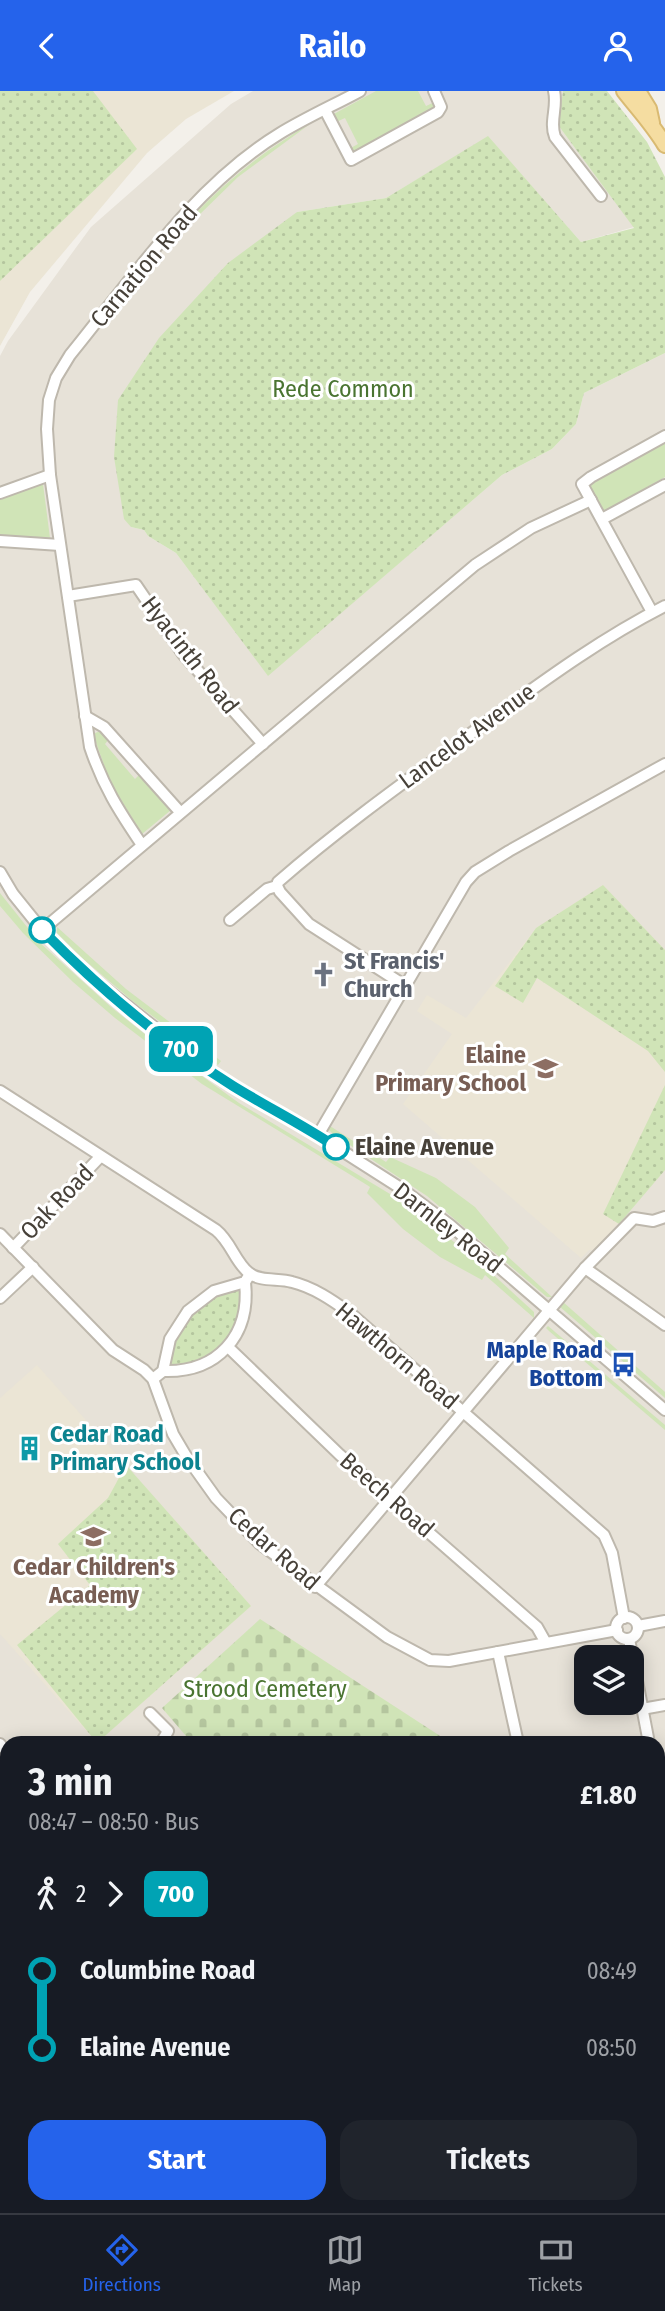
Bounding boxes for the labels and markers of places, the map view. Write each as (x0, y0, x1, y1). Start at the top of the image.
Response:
unlabelled marker (29, 917, 55, 943)
place label: St Francis' Church (344, 947, 444, 1003)
church icon: St Francis' Church (310, 961, 338, 989)
place label: Elaine Primary School (375, 1041, 526, 1097)
school or university icon: Elaine Primary School (532, 1055, 560, 1083)
place label: Elaine Avenue (355, 1133, 494, 1161)
marker: Elaine Avenue (323, 1134, 349, 1160)
place label: Maple Road Bottom (486, 1336, 603, 1392)
bus stop icon: Maple Road Bottom (609, 1350, 637, 1378)
place label: Cedar Road Primary School (50, 1420, 201, 1476)
building icon: Cedar Road Primary School (16, 1434, 44, 1462)
school or university icon: Cedar Children's Academy (80, 1522, 108, 1550)
place label: Cedar Children's Academy (13, 1553, 175, 1609)

